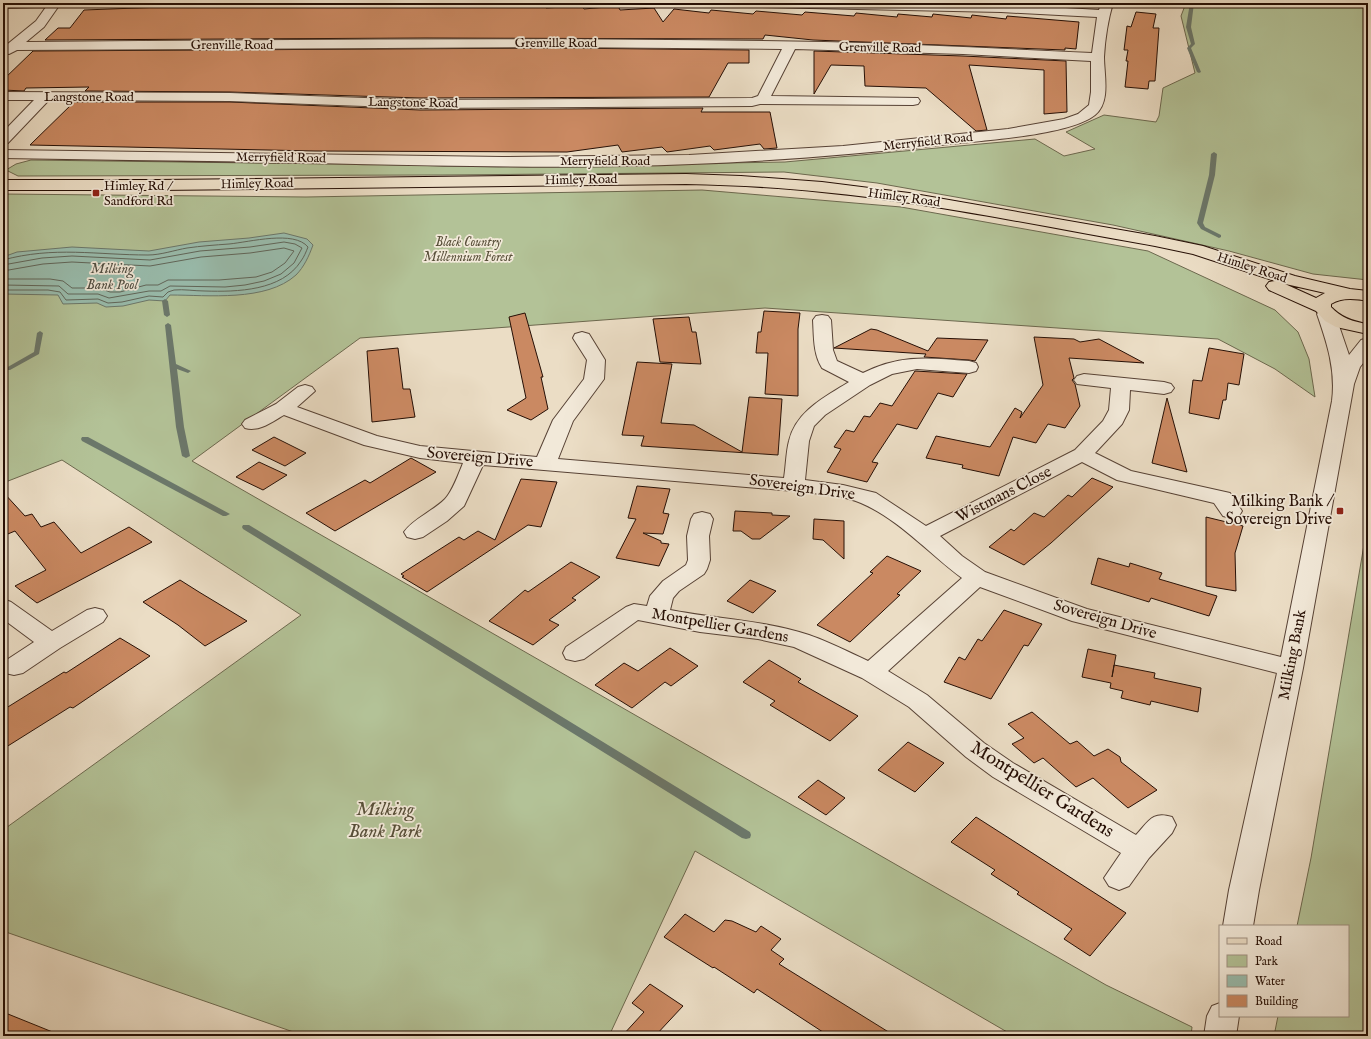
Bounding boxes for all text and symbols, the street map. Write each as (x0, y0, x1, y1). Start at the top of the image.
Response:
street label: Grenville Road (515, 35, 597, 52)
street label: Grenville Road (191, 37, 273, 54)
street label: Grenville Road (839, 39, 921, 57)
street label: Langstone Road (44, 89, 134, 106)
street label: Langstone Road (368, 94, 458, 112)
street label: Merryfield Road (882, 129, 974, 155)
street label: Merryfield Road (236, 149, 326, 167)
street label: Merryfield Road (560, 153, 650, 170)
street label: Himley Road (544, 171, 618, 189)
street label: Himley Road (220, 175, 294, 193)
place label: Himley Rd / Sandford Rd (104, 178, 174, 210)
street label: Himley Road (867, 185, 941, 211)
marker: Himley Rd / Sandford Rd (91, 188, 101, 198)
park label: Black Country Millennium Forest (423, 234, 513, 266)
street label: Himley Road (1215, 249, 1289, 287)
water label: Milking Bank Pool (86, 260, 139, 294)
street label: Sovereign Drive (426, 443, 534, 473)
street label: Wistmans Close (953, 462, 1055, 528)
street label: Sovereign Drive (748, 471, 856, 505)
place label: Milking Bank / Sovereign Drive (1226, 492, 1335, 530)
marker: Milking Bank / Sovereign Drive (1335, 506, 1345, 516)
street label: Sovereign Drive (1051, 596, 1159, 644)
street label: Montpellier Gardens (650, 604, 790, 648)
street label: Milking Bank (1274, 608, 1312, 702)
street label: Montpellier Gardens (966, 736, 1118, 844)
park label: Milking Bank Park (348, 798, 422, 844)
legend (1219, 925, 1349, 1017)
text: Road (1255, 934, 1283, 949)
text: Park (1255, 954, 1278, 969)
text: Water (1255, 974, 1286, 989)
text: Building (1255, 994, 1299, 1009)

